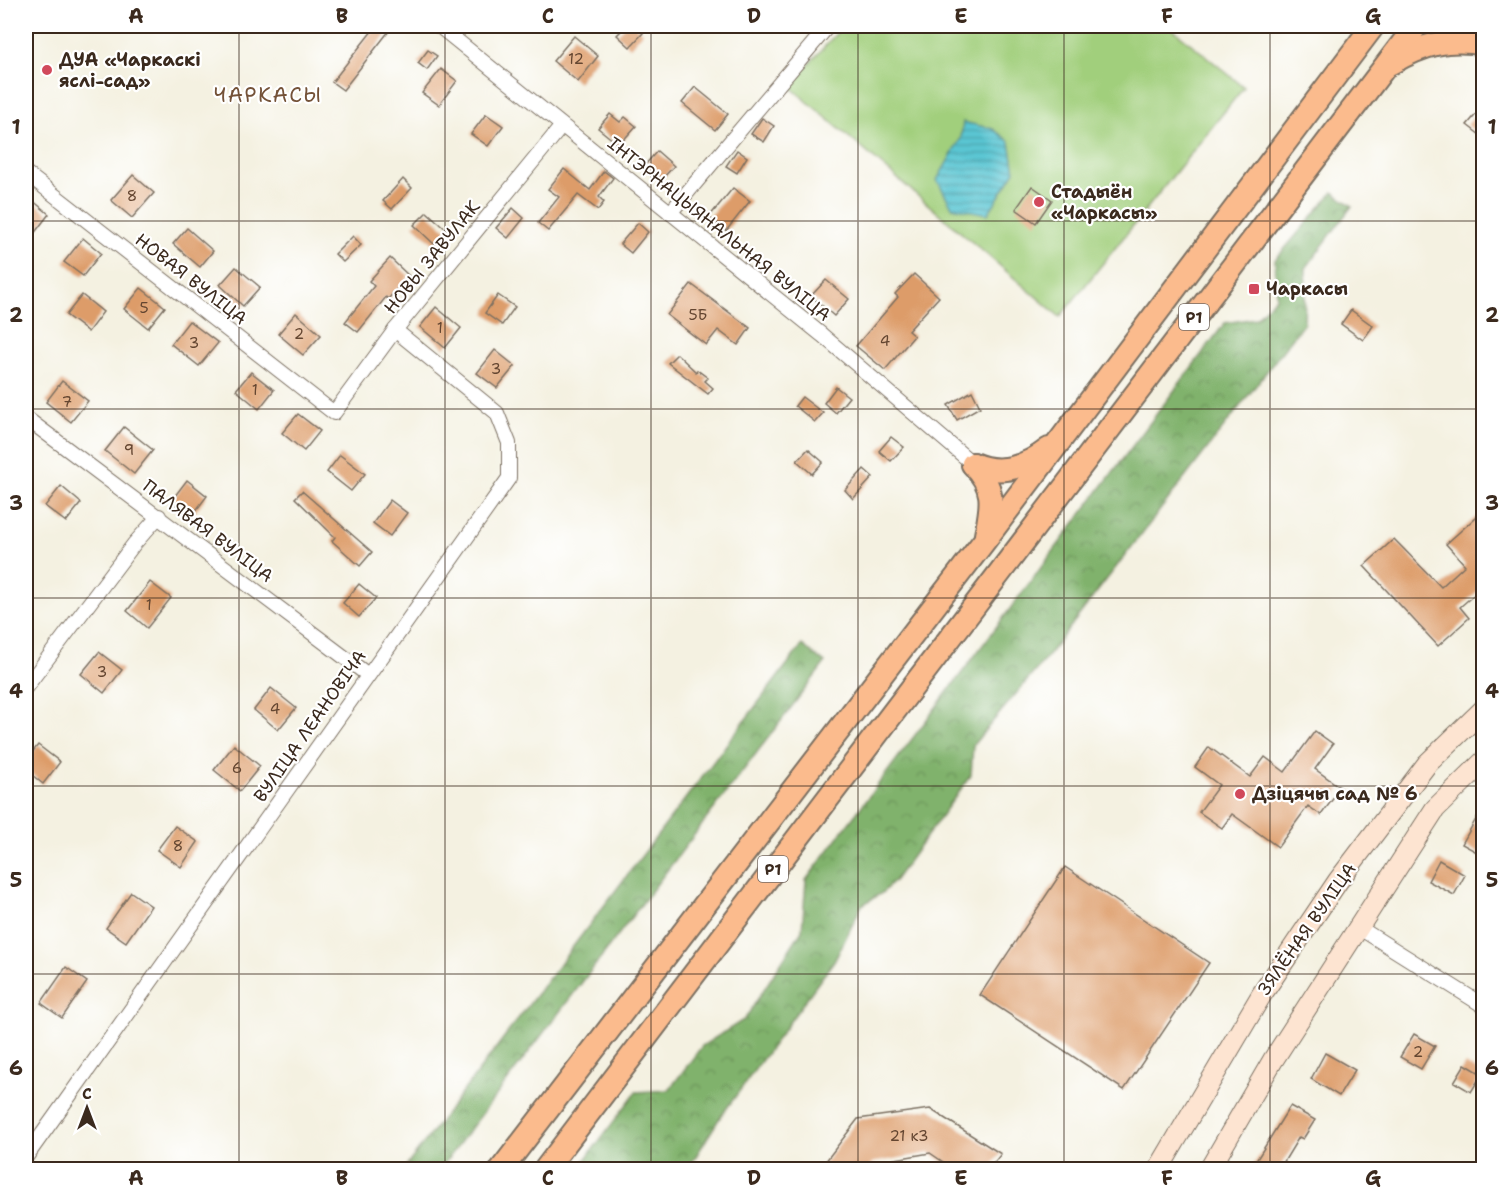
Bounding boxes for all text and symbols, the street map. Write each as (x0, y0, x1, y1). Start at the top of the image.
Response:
text: A (128, 3, 144, 29)
text: B (336, 3, 348, 29)
text: C (542, 3, 554, 29)
text: D (747, 3, 761, 29)
text: E (954, 3, 968, 29)
text: F (1161, 3, 1173, 29)
text: G (1365, 3, 1381, 29)
place label: ДУА «Чаркаскі яслі-сад» (59, 48, 201, 93)
house number: 12 (568, 49, 584, 69)
marker: ДУА «Чаркаскі яслі-сад» (40, 63, 54, 77)
district label: ЧАРКАСЫ (213, 81, 323, 109)
text: 1 (11, 114, 21, 140)
text: 1 (1487, 114, 1497, 140)
street label: ІНТЭРНАЦЫЯНАЛЬНАЯ ВУЛІЦА (602, 131, 836, 327)
place label: Стадыён «Чаркасы» (1051, 180, 1158, 225)
house number: 8 (127, 186, 137, 206)
street label: НОВЫ ЗАВУЛАК (379, 195, 486, 319)
marker: Стадыён «Чаркасы» (1032, 195, 1046, 209)
street label: НОВАЯ ВУЛІЦА (130, 228, 252, 330)
place label: Чаркасы (1266, 277, 1348, 301)
marker: Чаркасы (1247, 282, 1261, 296)
house number: 5 (139, 298, 149, 318)
text: 2 (9, 302, 23, 328)
text: 2 (1485, 302, 1499, 328)
road number: Р1 (1179, 304, 1209, 330)
house number: 5Б (688, 305, 708, 325)
house number: 1 (437, 318, 443, 338)
house number: 2 (294, 324, 304, 344)
house number: 4 (880, 331, 890, 351)
house number: 3 (189, 333, 199, 353)
house number: 3 (491, 359, 501, 379)
house number: 1 (252, 380, 258, 400)
house number: 7 (62, 392, 72, 412)
house number: 9 (124, 440, 134, 460)
street label: ПАЛЯВАЯ ВУЛІЦА (138, 474, 278, 588)
text: 3 (9, 490, 23, 516)
text: 3 (1485, 490, 1499, 516)
house number: 1 (146, 595, 152, 615)
street label: ВУЛІЦА ЛЕАНОВІЧА (248, 645, 372, 807)
house number: 3 (97, 662, 107, 682)
text: 4 (9, 678, 23, 704)
text: 4 (1485, 678, 1499, 704)
house number: 4 (270, 699, 280, 719)
house number: 6 (232, 758, 242, 778)
place label: Дзіцячы сад № 6 (1252, 782, 1418, 806)
marker: Дзіцячы сад № 6 (1233, 787, 1247, 801)
house number: 8 (173, 836, 183, 856)
road number: Р1 (758, 856, 788, 882)
street label: ЗЯЛЁНАЯ ВУЛІЦА (1252, 858, 1362, 1000)
text: 5 (10, 867, 22, 893)
text: 5 (1486, 867, 1498, 893)
house number: 2 (1413, 1042, 1423, 1062)
text: 6 (9, 1055, 23, 1081)
text: 6 (1485, 1055, 1499, 1081)
north arrow (57, 1078, 117, 1138)
text: С (82, 1083, 92, 1104)
house number: 21 к3 (889, 1126, 929, 1146)
text: A (128, 1165, 144, 1191)
text: B (336, 1165, 348, 1191)
text: C (542, 1165, 554, 1191)
text: D (747, 1165, 761, 1191)
text: E (954, 1165, 968, 1191)
text: F (1161, 1165, 1173, 1191)
text: G (1365, 1165, 1381, 1191)

